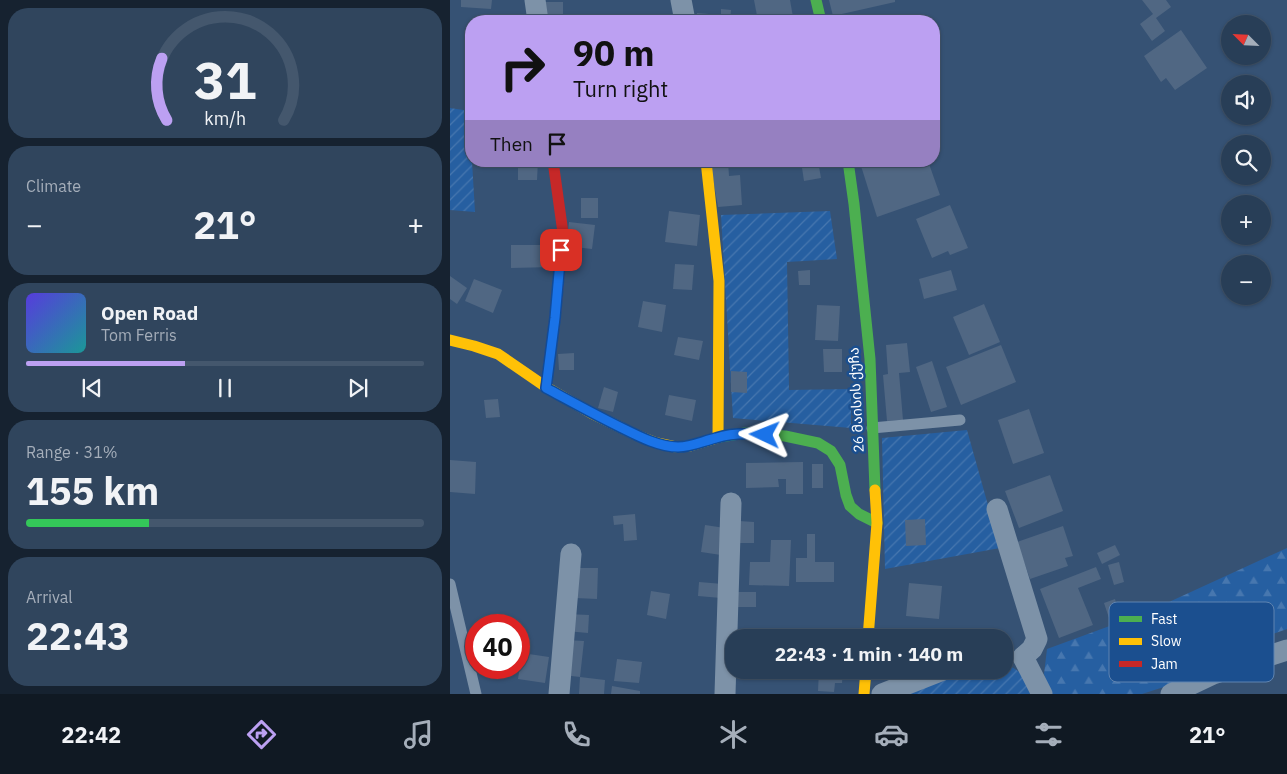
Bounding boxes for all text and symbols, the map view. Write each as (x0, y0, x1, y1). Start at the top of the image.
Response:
north arrow (1221, 15, 1271, 65)
map controls (1221, 15, 1271, 305)
text: 90 m (573, 30, 655, 76)
icon: right (490, 35, 555, 100)
text: 31 (194, 46, 256, 113)
text: Turn right (573, 74, 668, 103)
button: sound (1221, 75, 1271, 125)
text: km/h (204, 107, 246, 130)
icon: arrive (543, 130, 571, 158)
text: Then (490, 132, 533, 156)
button: search (1221, 135, 1271, 185)
text: Climate (26, 176, 81, 196)
button: + (1221, 195, 1271, 245)
text: 21° (193, 200, 257, 249)
text: − (26, 206, 43, 243)
text: + (407, 206, 424, 243)
pin (540, 229, 582, 271)
icon: arrive (547, 236, 575, 264)
button: − (1221, 255, 1271, 305)
text: Open Road (101, 301, 198, 325)
text: Tom Ferris (101, 325, 177, 345)
street label: 26 მაისის ქუჩა (844, 347, 868, 453)
icon: previous (78, 374, 106, 402)
icon: pause (211, 374, 239, 402)
icon: next (344, 374, 372, 402)
position arrow (738, 408, 790, 460)
text: Range · 31% (26, 442, 118, 462)
text: 155 km (26, 466, 159, 515)
text: Arrival (26, 587, 73, 607)
legend (1109, 602, 1274, 682)
text: Fast (1151, 610, 1177, 628)
text: 22:43 (26, 611, 130, 660)
speed limit sign: 40 (465, 614, 530, 679)
text: Slow (1151, 632, 1182, 650)
text: 22:43 · 1 min · 140 m (775, 642, 963, 666)
text: Jam (1151, 655, 1178, 673)
icon: directions (244, 717, 279, 752)
icon: music (401, 717, 436, 752)
icon: phone (559, 717, 594, 752)
icon: climate (716, 717, 751, 752)
icon: car (874, 717, 909, 752)
icon: filters (1031, 717, 1066, 752)
text: 22:42 (61, 720, 121, 749)
text: 21° (1189, 720, 1226, 749)

